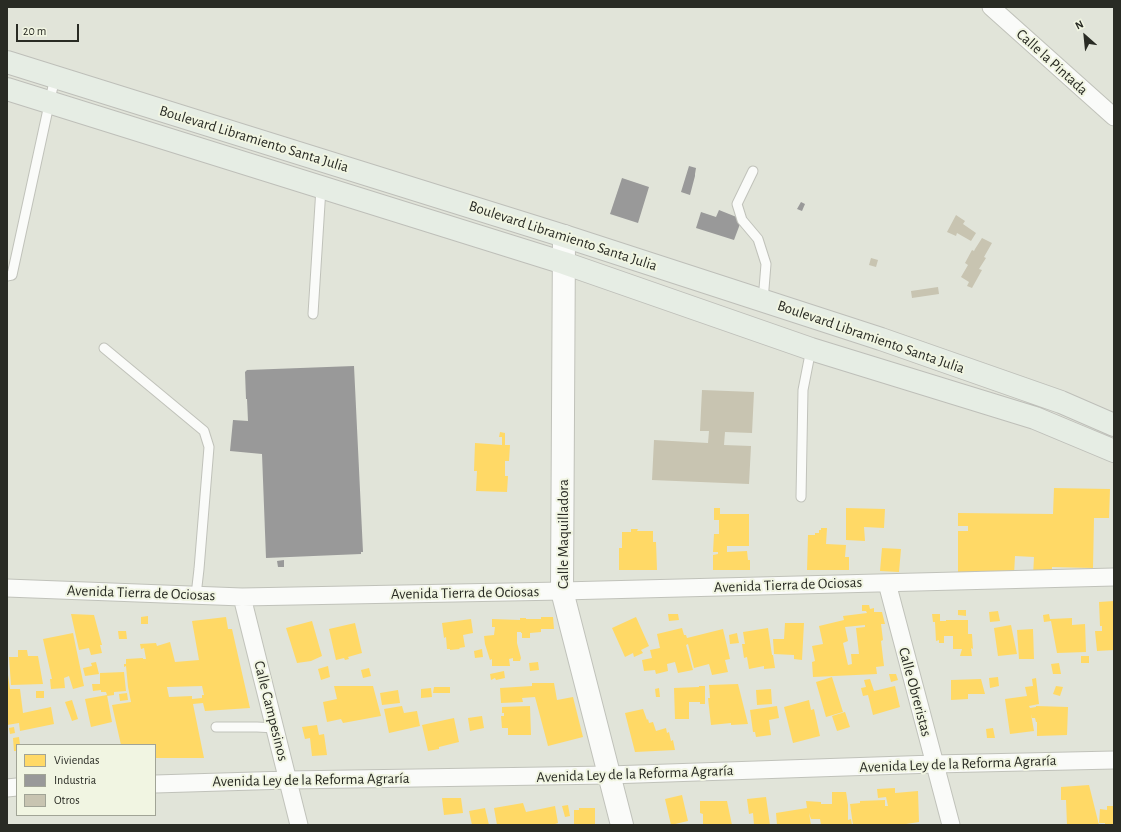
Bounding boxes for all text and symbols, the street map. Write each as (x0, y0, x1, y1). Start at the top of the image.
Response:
scale bar (18, 16, 81, 42)
north arrow (1065, 16, 1105, 56)
text: N (1073, 18, 1085, 32)
text: 20 m (23, 25, 46, 37)
street label: Calle la Pintada (1012, 25, 1092, 99)
street label: Boulevard Libramiento Santa Julia (157, 102, 351, 176)
street label: Boulevard Libramiento Santa Julia (467, 197, 659, 275)
street label: Boulevard Libramiento Santa Julia (775, 296, 967, 378)
street label: Calle Maquilladora (554, 479, 572, 589)
street label: Avenida Tierra de Ociosas (714, 573, 862, 597)
street label: Avenida Tierra de Ociosas (67, 581, 215, 605)
street label: Avenida Tierra de Ociosas (391, 583, 539, 603)
street label: Calle Obreristas (894, 645, 936, 739)
street label: Calle Campesinos (250, 659, 292, 763)
legend (16, 744, 156, 816)
street label: Avenida Ley de la Reforma Agraría (859, 752, 1057, 776)
text: Viviendas (54, 754, 100, 766)
street label: Avenida Ley de la Reforma Agraría (536, 762, 734, 786)
street label: Avenida Ley de la Reforma Agraría (212, 769, 410, 791)
text: Industria (54, 774, 96, 786)
text: Otros (54, 794, 80, 806)

